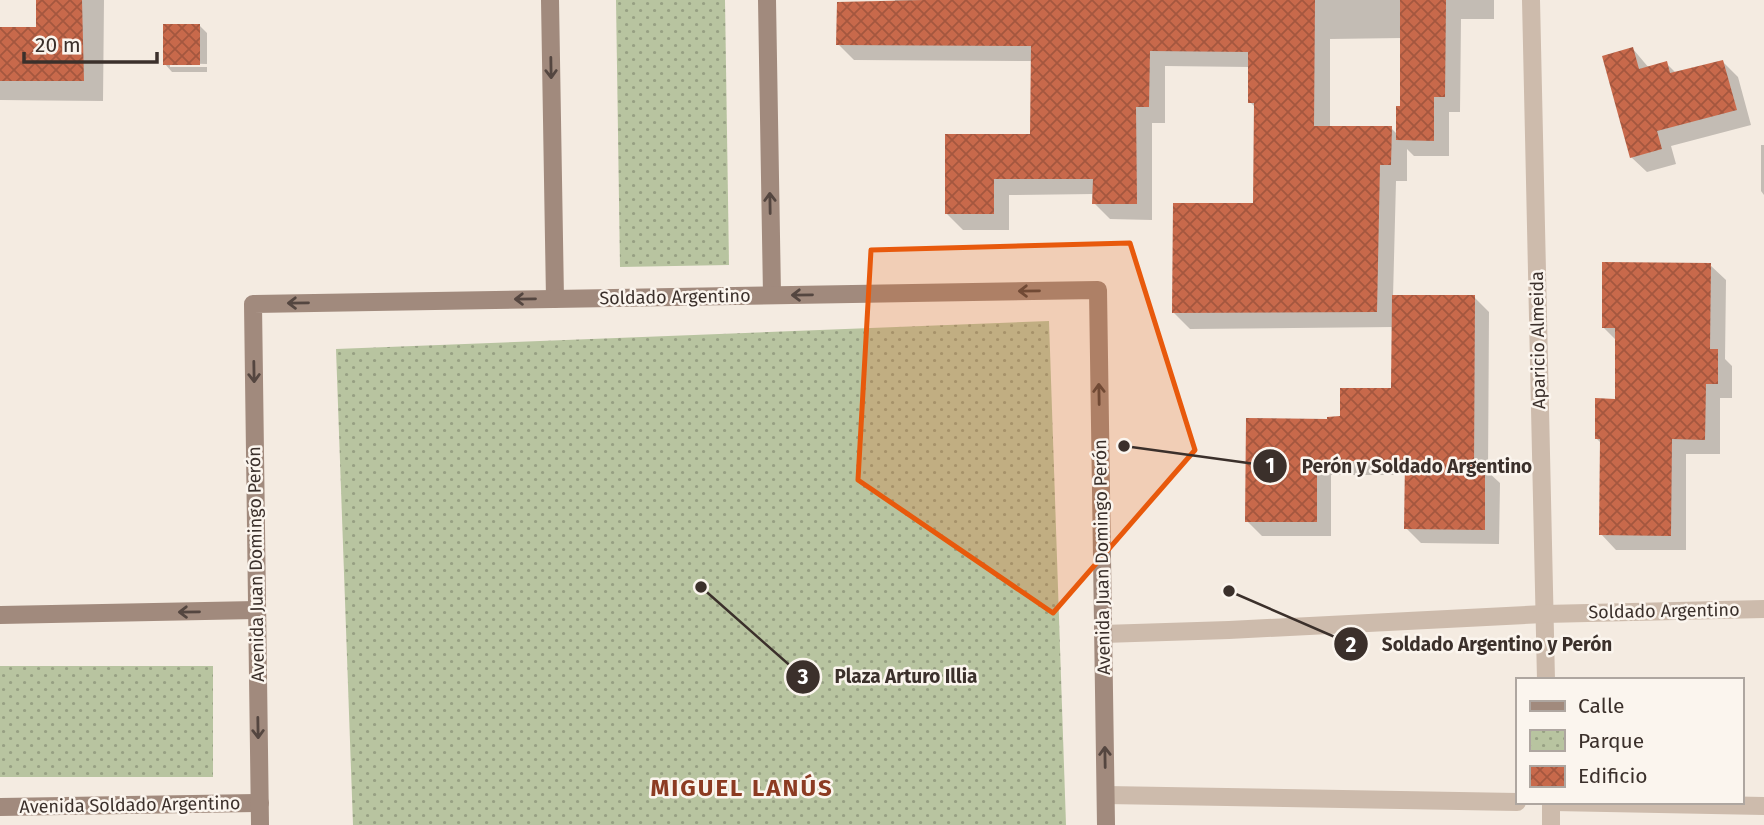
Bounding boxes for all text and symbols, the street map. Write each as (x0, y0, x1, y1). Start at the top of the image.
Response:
scale bar (24, 21, 158, 65)
text: 20 m (35, 32, 81, 58)
one-way arrow (544, 56, 557, 79)
one-way arrow (764, 191, 777, 214)
street label: Aparicio Almeida (1526, 271, 1550, 409)
one-way arrow (1018, 284, 1041, 298)
street label: Soldado Argentino (599, 285, 751, 309)
one-way arrow (791, 288, 814, 302)
one-way arrow (514, 293, 537, 306)
one-way arrow (287, 296, 310, 310)
one-way arrow (247, 360, 261, 383)
one-way arrow (1092, 383, 1106, 406)
street label: Avenida Juan Domingo Perón (1089, 439, 1115, 675)
street label: Avenida Juan Domingo Perón (243, 446, 269, 682)
callout: Perón y Soldado Argentino (1252, 446, 1546, 486)
text: 1 (1265, 453, 1275, 479)
text: Perón y Soldado Argentino (1302, 455, 1532, 478)
street label: Soldado Argentino (1588, 599, 1740, 623)
one-way arrow (177, 605, 200, 618)
callout: Soldado Argentino y Perón (1333, 624, 1627, 664)
text: 2 (1346, 632, 1357, 658)
text: Soldado Argentino y Perón (1382, 633, 1612, 656)
callout: Plaza Arturo Illia (786, 657, 991, 697)
text: 3 (797, 664, 809, 690)
text: Plaza Arturo Illia (835, 665, 977, 688)
legend (1516, 678, 1743, 804)
text: Calle (1578, 693, 1624, 719)
one-way arrow (252, 716, 265, 739)
text: Parque (1578, 728, 1644, 754)
one-way arrow (1099, 746, 1112, 769)
text: Edificio (1578, 763, 1648, 789)
district label: MIGUEL LANÚS (650, 773, 834, 802)
street label: Avenida Soldado Argentino (19, 792, 241, 818)

